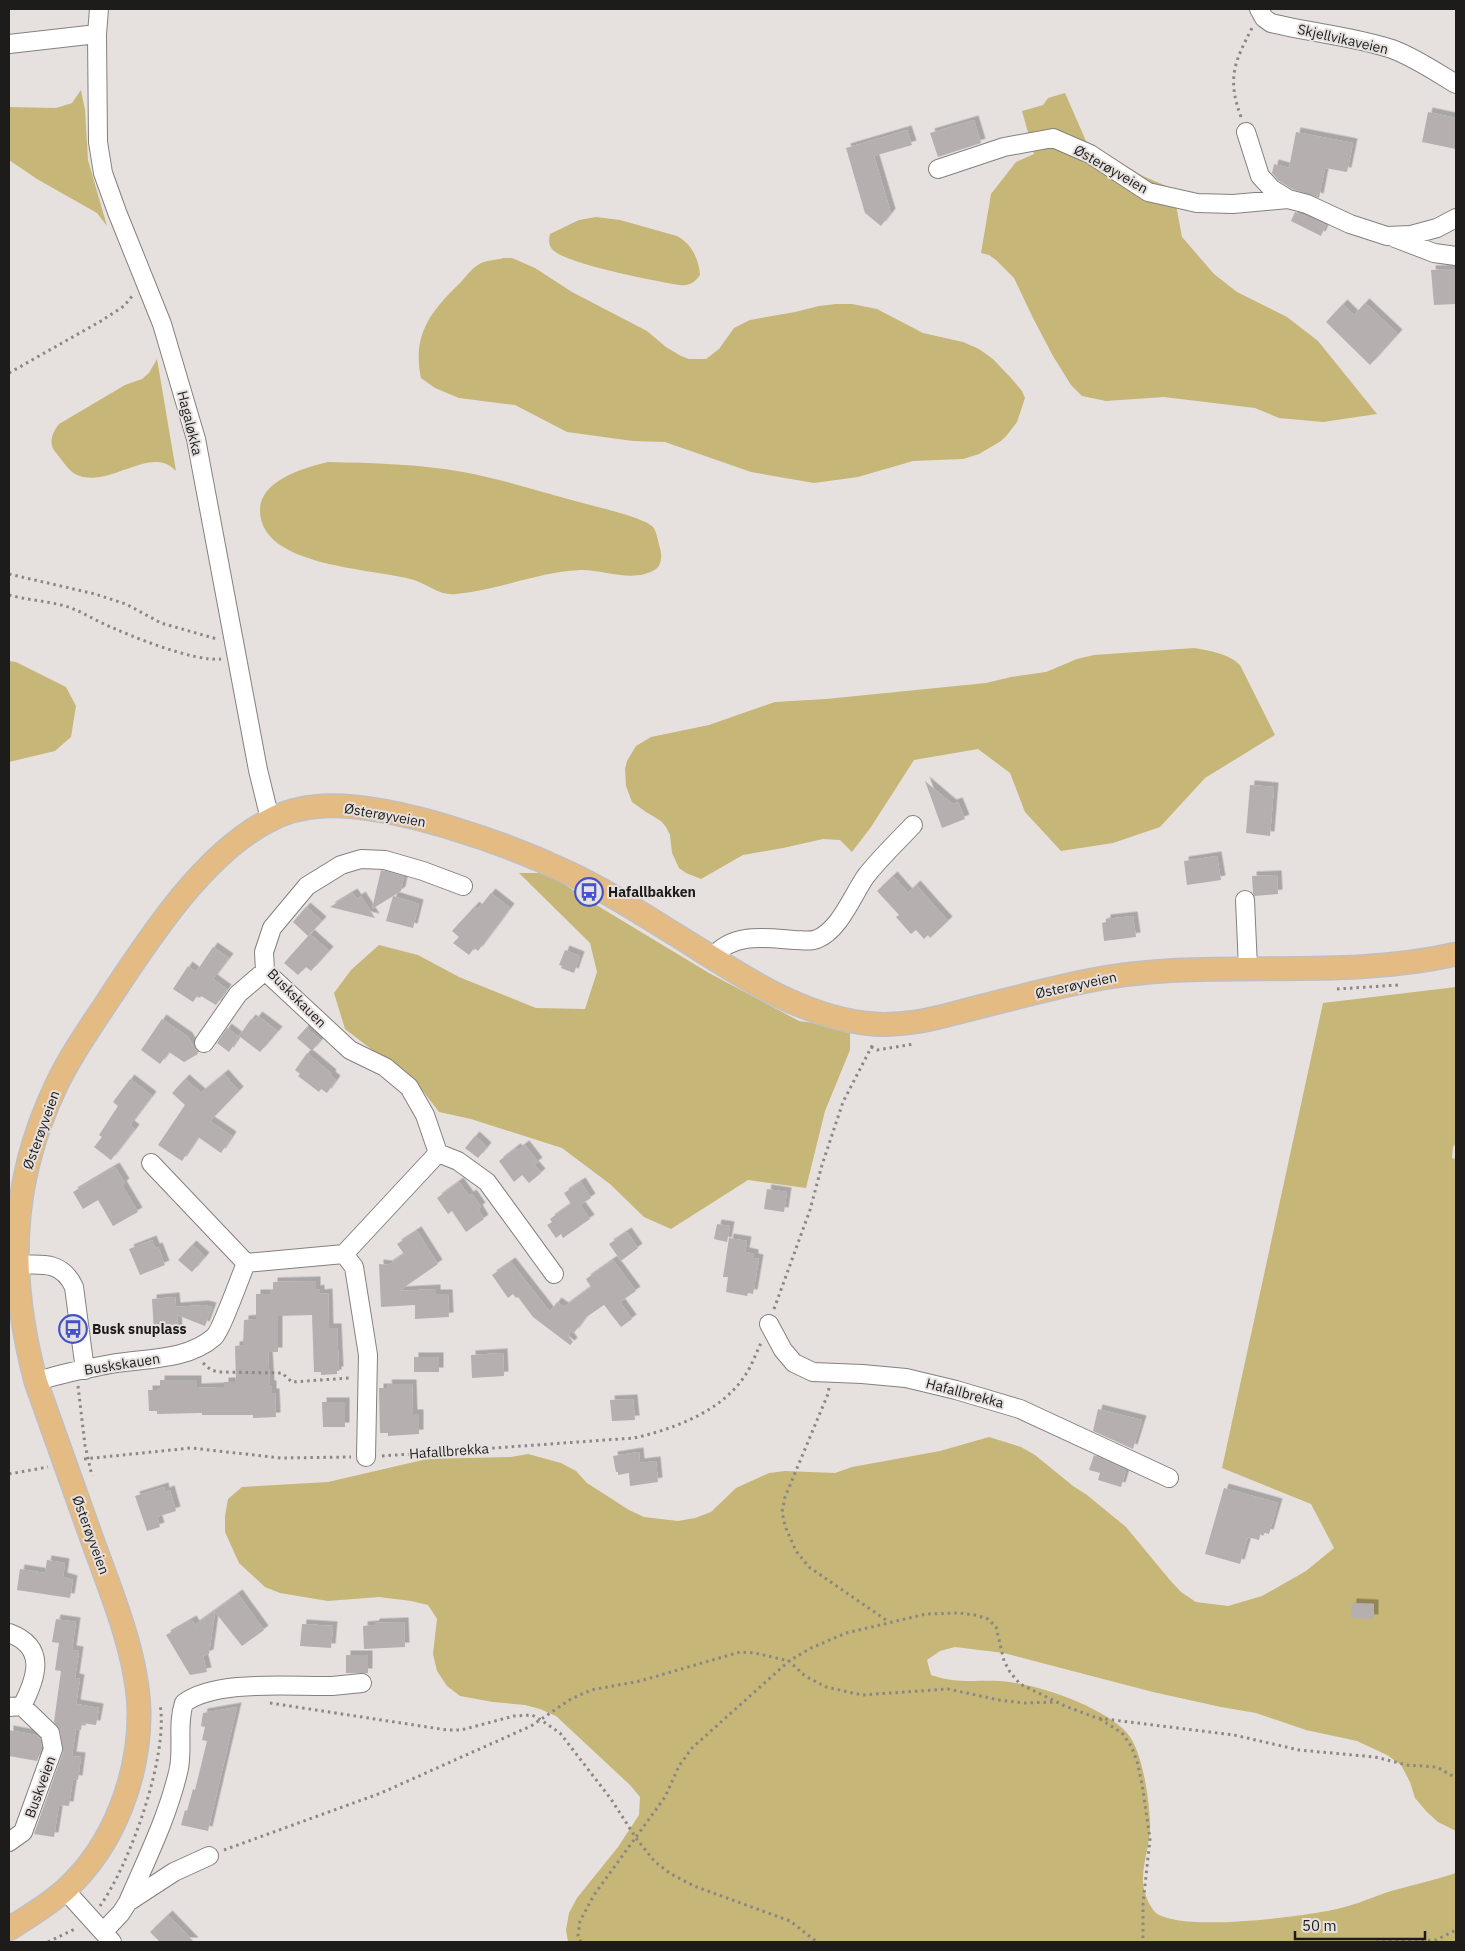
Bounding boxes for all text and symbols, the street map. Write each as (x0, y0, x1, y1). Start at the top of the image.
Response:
street label: Skjellvikaveien (1296, 20, 1390, 58)
street label: Østerøyveien (1071, 141, 1151, 197)
street label: Hagaløkka (173, 389, 207, 458)
street label: Østerøyveien (343, 799, 427, 831)
bus stop icon: Hafallbakken (574, 877, 604, 907)
place label: Hafallbakken (608, 883, 696, 901)
street label: Buskskauen (264, 965, 330, 1031)
street label: Østerøyveien (1034, 968, 1118, 1002)
street label: Østerøyveien (18, 1088, 64, 1172)
bus stop icon: Busk snuplass (58, 1314, 88, 1344)
place label: Busk snuplass (92, 1320, 187, 1338)
street label: Buskskauen (83, 1349, 161, 1379)
street label: Hafallbrekka (924, 1374, 1006, 1412)
street label: Hafallbrekka (408, 1439, 490, 1463)
street label: Østerøyveien (68, 1493, 114, 1577)
street label: Buskveien (20, 1754, 60, 1820)
scale bar (1295, 1908, 1425, 1940)
text: 50 m (1302, 1916, 1337, 1935)

